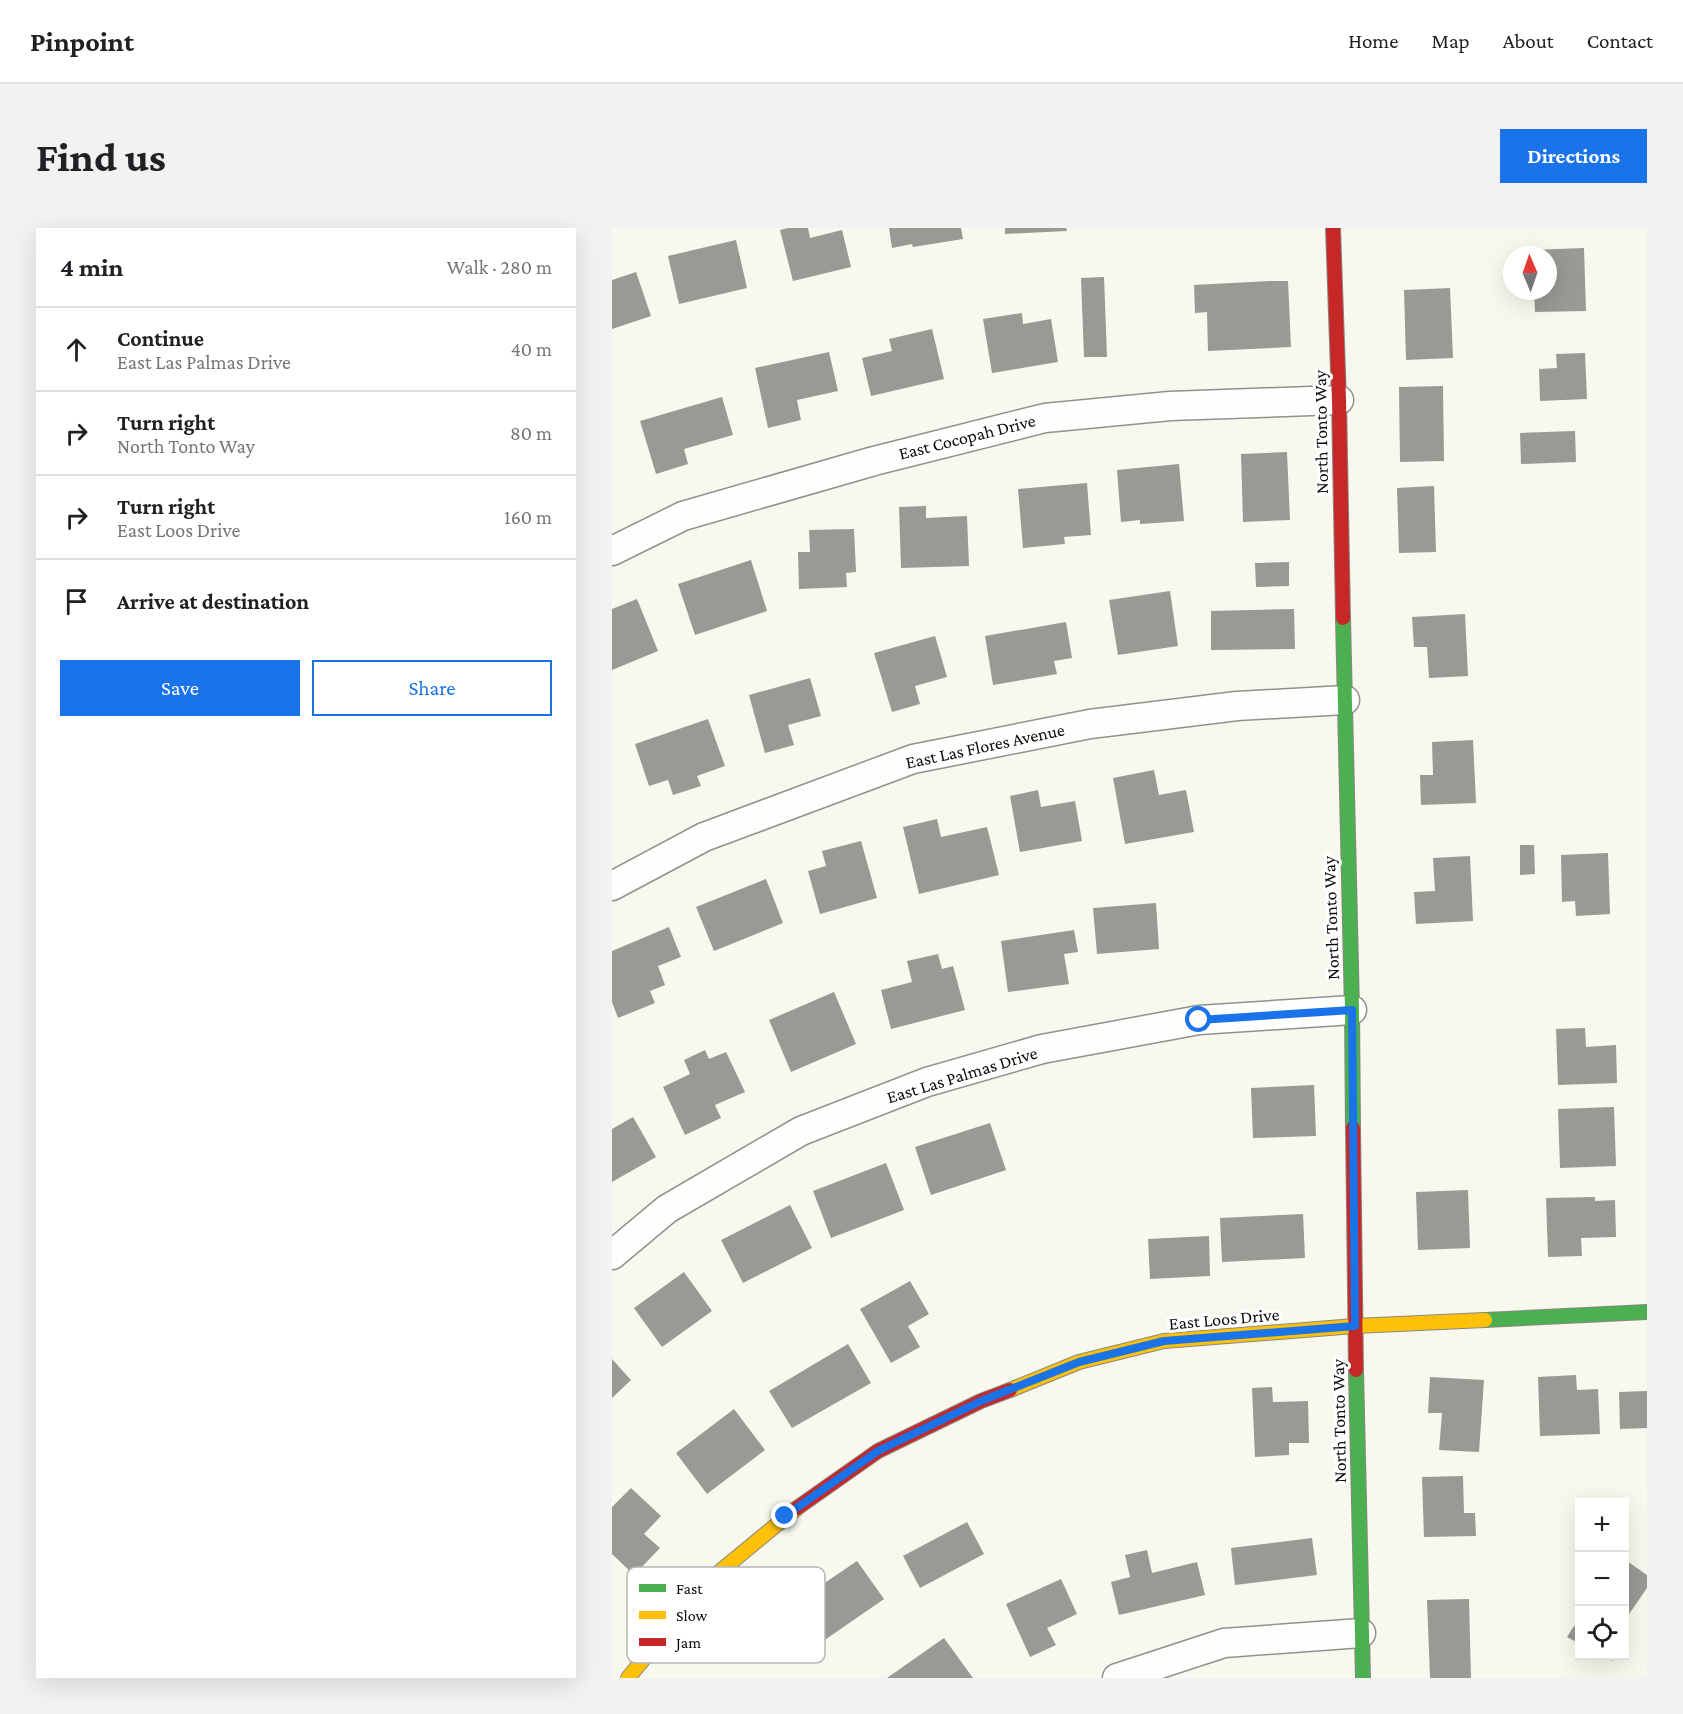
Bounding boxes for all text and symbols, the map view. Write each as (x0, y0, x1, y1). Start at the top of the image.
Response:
text: Pinpoint (30, 26, 134, 57)
text: Home (1348, 29, 1398, 53)
text: Map (1431, 29, 1470, 53)
text: About (1503, 29, 1554, 53)
text: Contact (1587, 29, 1653, 53)
button: Directions (1500, 129, 1647, 183)
text: Find us (36, 133, 166, 180)
north arrow (1503, 246, 1557, 300)
text: 4 min (60, 253, 124, 282)
text: Walk · 280 m (447, 256, 552, 278)
text: Continue (117, 326, 204, 351)
icon: ahead (60, 333, 93, 366)
text: 40 m (511, 338, 552, 360)
text: East Las Palmas Drive (117, 351, 291, 373)
street label: North Tonto Way (1310, 369, 1332, 494)
text: Turn right (117, 410, 215, 435)
street label: East Cocopah Drive (897, 410, 1038, 464)
icon: right (60, 417, 93, 450)
text: 80 m (510, 422, 552, 444)
text: North Tonto Way (117, 435, 255, 457)
text: Turn right (117, 494, 215, 519)
icon: right (60, 501, 93, 534)
text: 160 m (504, 506, 552, 528)
text: East Loos Drive (117, 519, 240, 541)
icon: arrive (60, 585, 93, 618)
text: Arrive at destination (117, 589, 309, 614)
button: Save (60, 660, 300, 716)
button: Share (312, 660, 552, 716)
street label: East Las Flores Avenue (904, 719, 1066, 773)
street label: North Tonto Way (1319, 855, 1343, 980)
route start (1185, 1006, 1211, 1032)
street label: East Las Palmas Drive (884, 1043, 1040, 1107)
street label: East Loos Drive (1168, 1304, 1280, 1334)
street label: North Tonto Way (1328, 1358, 1350, 1483)
map controls (1575, 1498, 1629, 1660)
button: + (1575, 1498, 1629, 1552)
route end (771, 1502, 797, 1528)
button: − (1575, 1552, 1629, 1606)
legend (627, 1567, 825, 1663)
text: Fast (676, 1580, 703, 1597)
button: locate (1575, 1606, 1629, 1660)
text: Slow (676, 1607, 708, 1624)
text: Jam (674, 1634, 701, 1652)

